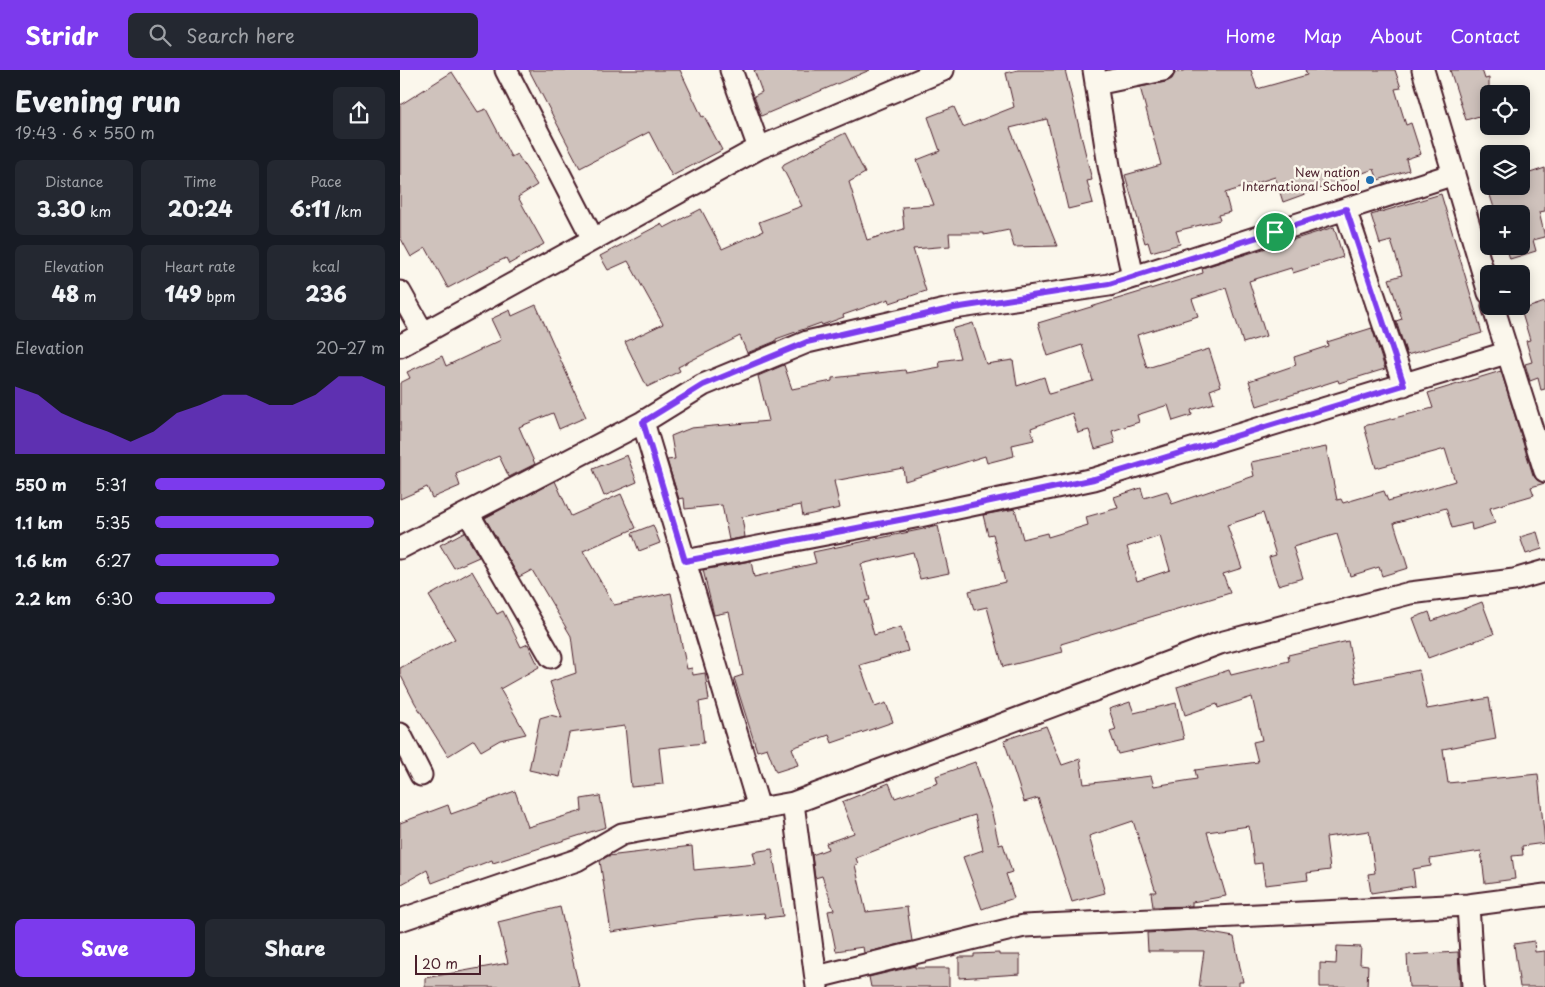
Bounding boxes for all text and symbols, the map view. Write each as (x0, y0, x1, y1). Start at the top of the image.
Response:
search box (128, 13, 478, 58)
text: Stridr (25, 17, 98, 53)
icon: search (146, 21, 174, 49)
text: Search here (186, 21, 295, 49)
text: Home (1225, 22, 1275, 49)
text: Map (1303, 22, 1342, 49)
text: About (1370, 22, 1422, 49)
text: Contact (1450, 22, 1520, 49)
text: Evening run (15, 79, 181, 122)
map controls (1480, 85, 1530, 315)
button: locate (1480, 85, 1530, 135)
button: share (333, 87, 385, 139)
text: 19:43 · 6 × 550 m (15, 120, 155, 144)
button: layers (1480, 145, 1530, 195)
place label: New nation International School (1242, 163, 1360, 195)
text: Distance (45, 171, 103, 192)
text: Time (183, 171, 217, 192)
text: Pace (310, 171, 342, 192)
marker: New nation International School (1364, 174, 1376, 186)
text: 3.30 (37, 192, 86, 224)
text: 20:24 (168, 192, 232, 224)
text: 6:11 (290, 192, 331, 224)
text: km (86, 201, 111, 222)
text: /km (331, 201, 362, 222)
button: + (1480, 205, 1530, 255)
pin (1254, 211, 1296, 253)
icon: arrive (1261, 218, 1289, 246)
text: Elevation (44, 256, 104, 277)
text: Heart rate (165, 256, 235, 277)
text: kcal (312, 256, 340, 277)
button: − (1480, 265, 1530, 315)
text: 48 (51, 277, 79, 309)
text: 149 (165, 277, 202, 309)
text: 236 (305, 277, 347, 309)
text: m (79, 286, 97, 307)
text: bpm (202, 286, 235, 307)
text: Elevation (15, 335, 84, 359)
text: 20–27 m (316, 335, 385, 359)
text: 550 m (15, 472, 67, 496)
text: 5:31 (95, 472, 127, 496)
text: 1.1 km (15, 510, 63, 534)
text: 5:35 (95, 510, 130, 534)
text: 1.6 km (15, 548, 67, 572)
text: 6:27 (95, 548, 131, 572)
text: 2.2 km (15, 586, 71, 610)
text: 6:30 (95, 586, 133, 610)
button: Save (15, 919, 195, 977)
button: Share (205, 919, 385, 977)
scale bar (415, 952, 481, 975)
text: 20 m (422, 953, 458, 974)

